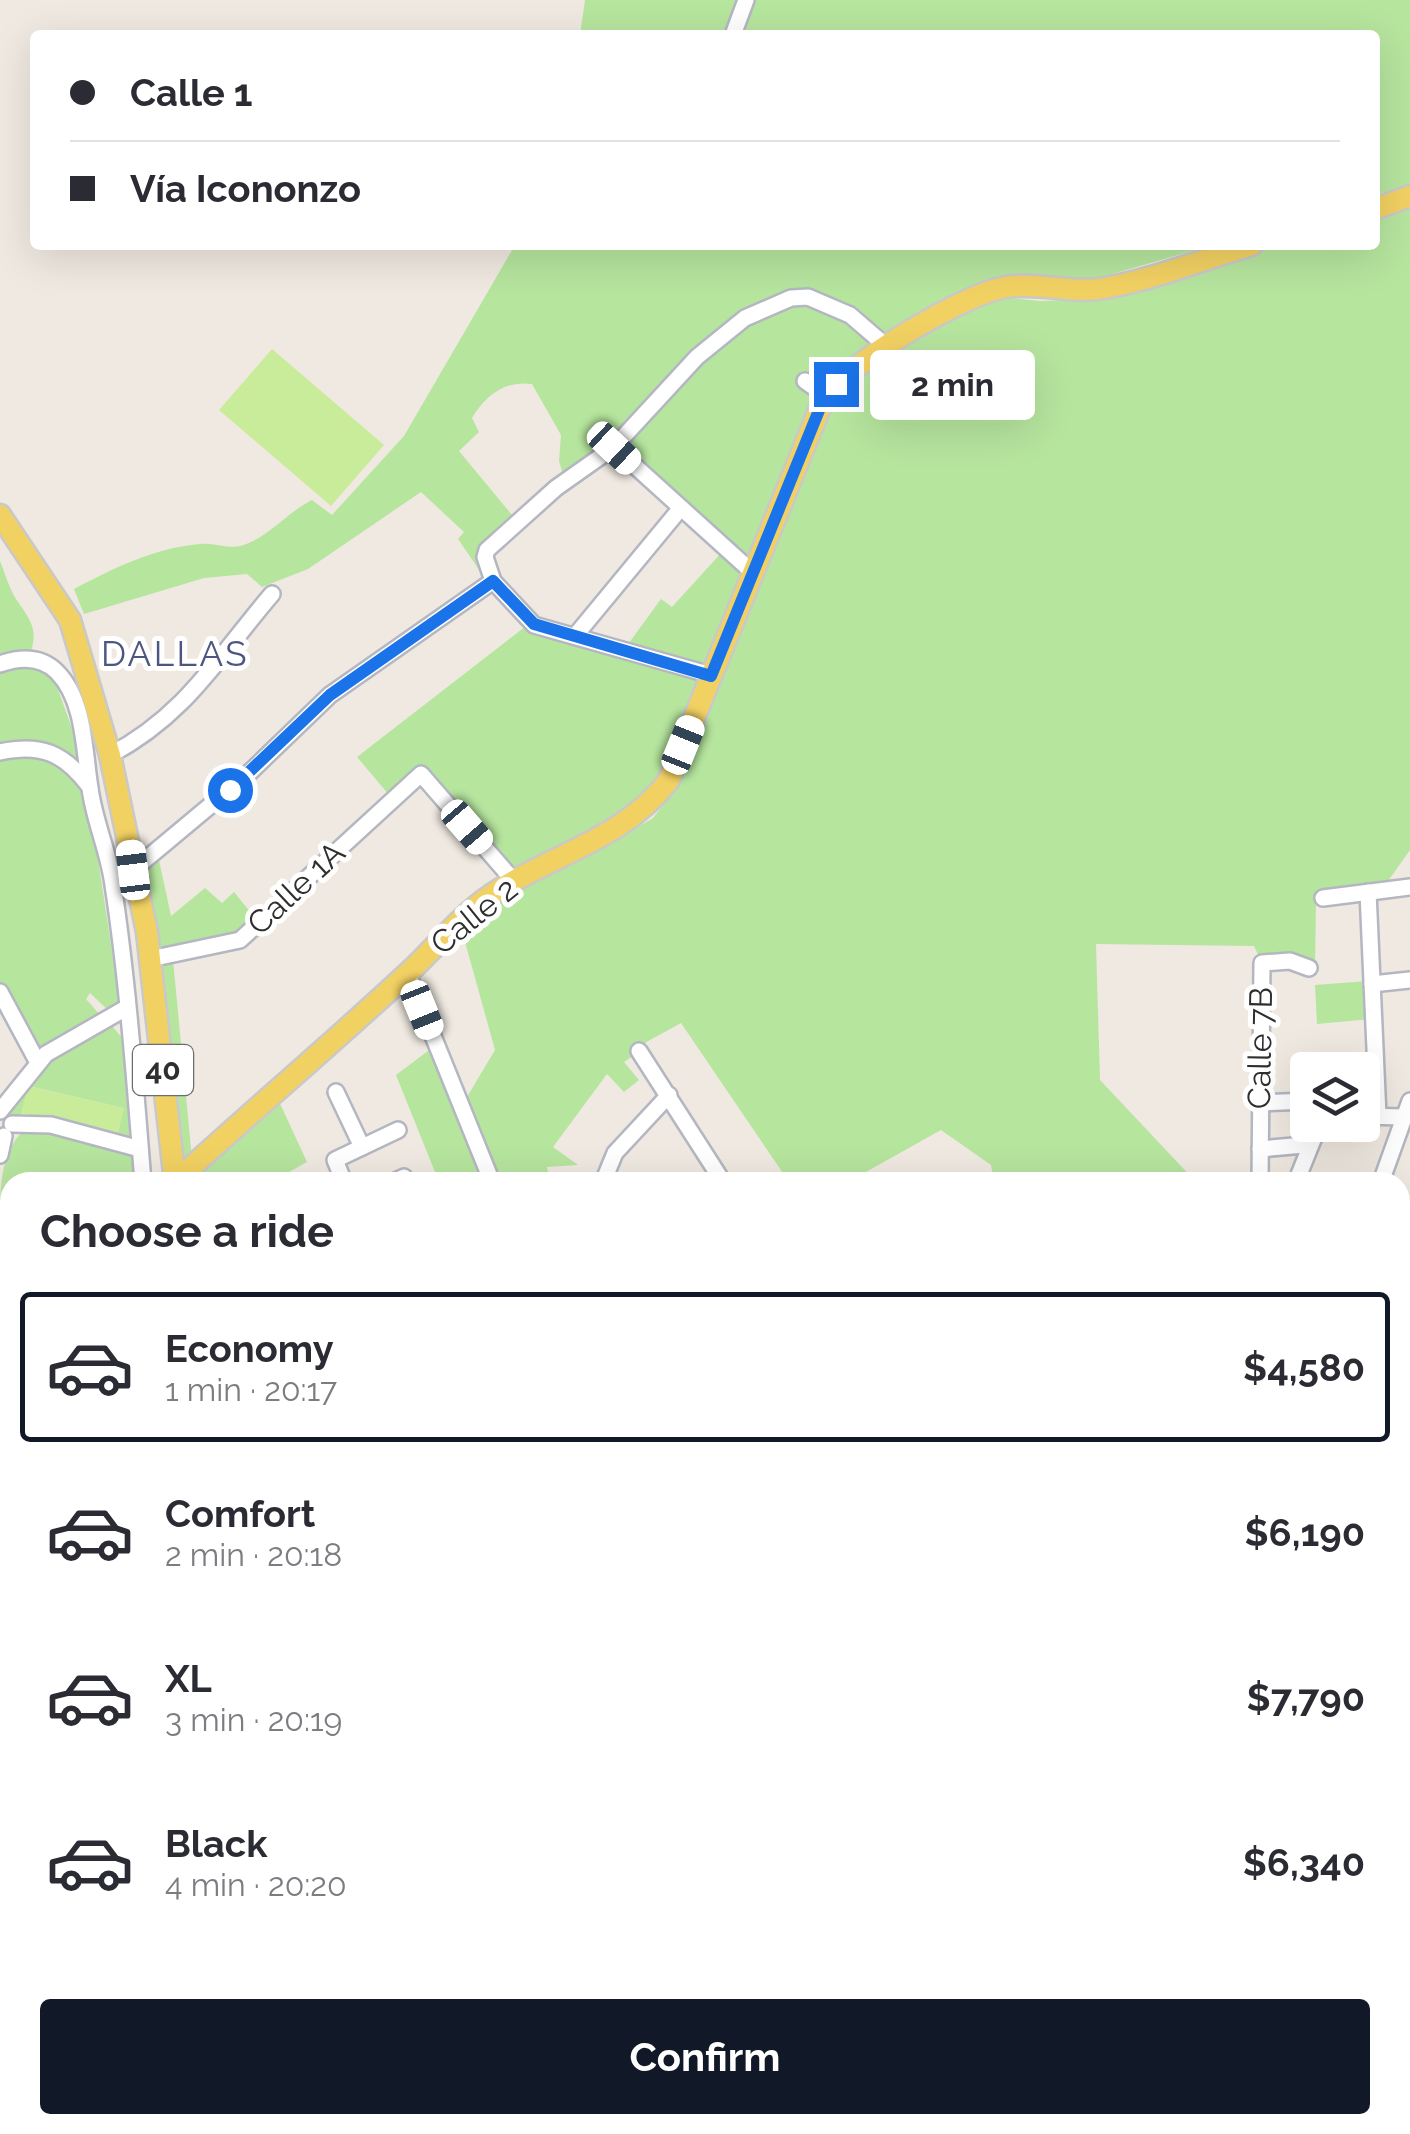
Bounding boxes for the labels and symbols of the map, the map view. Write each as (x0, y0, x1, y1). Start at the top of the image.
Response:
callout: 2 min (871, 349, 1036, 419)
route end (814, 362, 859, 407)
car (582, 417, 646, 479)
district label: DALLAS (101, 633, 249, 674)
car (658, 712, 708, 778)
route start (208, 768, 253, 813)
car (436, 795, 498, 859)
street label: Calle 1A (239, 833, 352, 942)
car (114, 838, 152, 902)
street label: Calle 2 (423, 870, 524, 962)
car (397, 977, 447, 1043)
street label: Calle 7B (1240, 987, 1279, 1109)
road number: 40 (133, 1045, 193, 1095)

